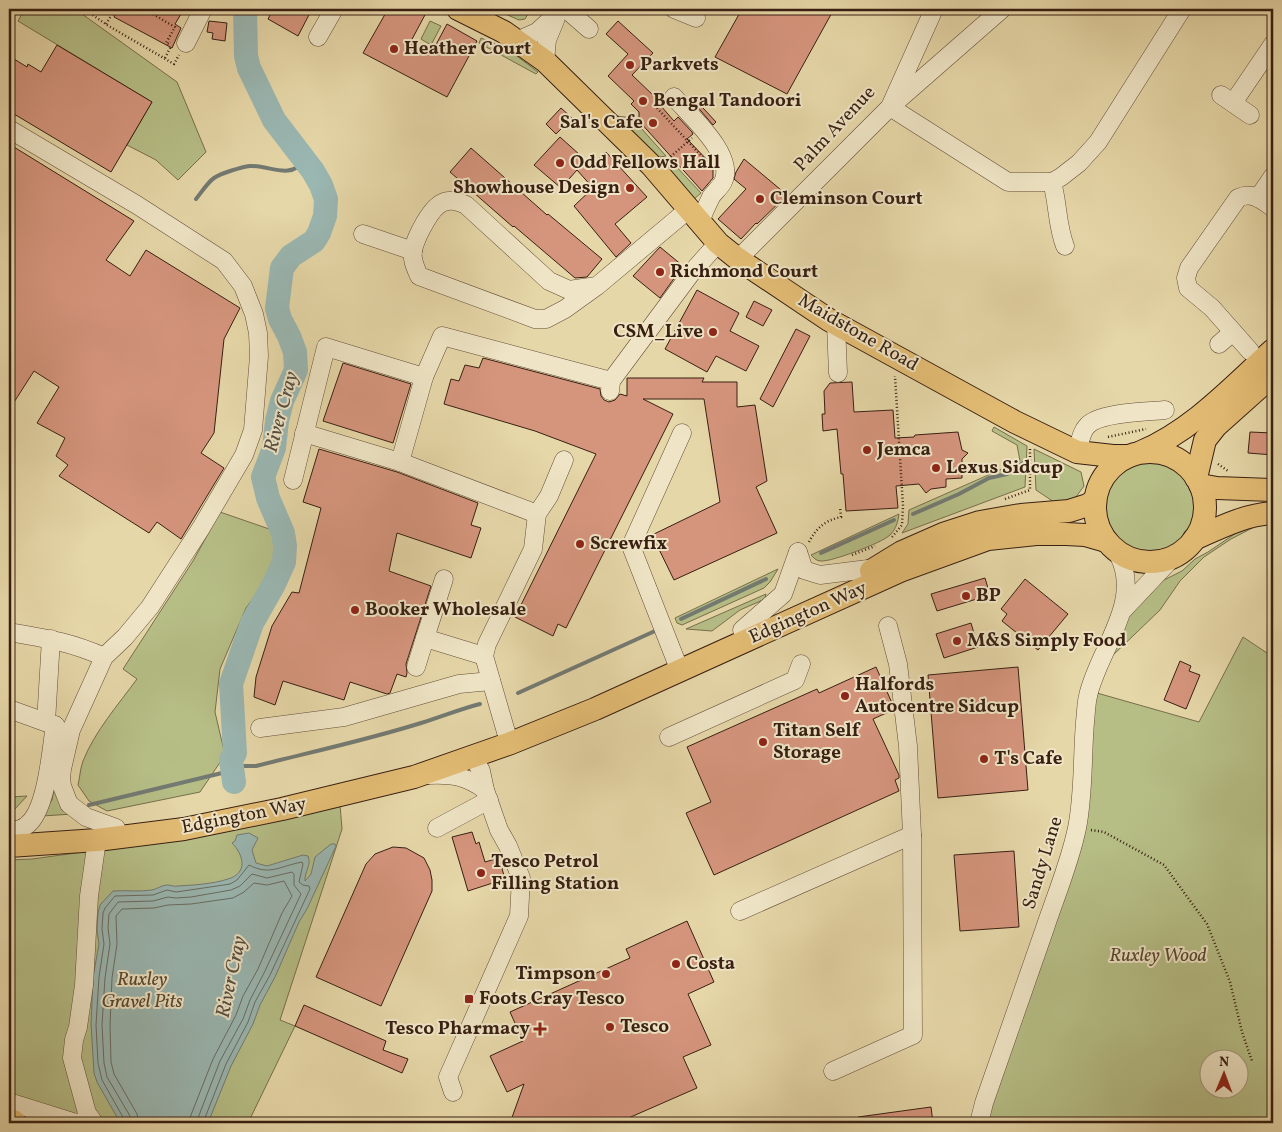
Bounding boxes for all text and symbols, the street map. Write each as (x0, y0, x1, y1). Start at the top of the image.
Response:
place label: Heather Court (404, 36, 531, 62)
marker: Heather Court (388, 43, 400, 55)
place label: Parkvets (640, 52, 719, 78)
marker: Parkvets (624, 59, 636, 71)
street label: Palm Avenue (788, 80, 882, 178)
place label: Bengal Tandoori (653, 88, 802, 114)
marker: Bengal Tandoori (637, 95, 649, 107)
place label: Sal's Cafe (560, 110, 643, 136)
marker: Sal's Cafe (647, 117, 659, 129)
place label: Odd Fellows Hall (570, 150, 720, 176)
marker: Odd Fellows Hall (554, 157, 566, 169)
place label: Showhouse Design (453, 175, 620, 201)
marker: Showhouse Design (624, 182, 636, 194)
place label: Cleminson Court (770, 186, 923, 212)
marker: Cleminson Court (754, 193, 766, 205)
place label: Richmond Court (670, 259, 818, 285)
marker: Richmond Court (654, 266, 666, 278)
street label: Maidstone Road (793, 288, 923, 378)
place label: CSM_Live (613, 319, 703, 345)
marker: CSM_Live (707, 326, 719, 338)
water label: River Cray (258, 368, 306, 456)
place label: Jemca (876, 437, 931, 463)
marker: Jemca (861, 444, 873, 456)
place label: Lexus Sidcup (946, 455, 1063, 481)
marker: Lexus Sidcup (930, 462, 942, 474)
place label: Screwfix (590, 531, 668, 557)
marker: Screwfix (574, 538, 586, 550)
street label: Edgington Way (745, 575, 871, 651)
place label: BP (976, 583, 1001, 609)
marker: BP (960, 590, 972, 602)
place label: Booker Wholesale (365, 597, 526, 623)
marker: Booker Wholesale (349, 604, 361, 616)
place label: M&S Simply Food (967, 628, 1127, 654)
marker: M&S Simply Food (951, 635, 963, 647)
place label: Halfords Autocentre Sidcup (855, 672, 1019, 720)
marker: Halfords Autocentre Sidcup (839, 690, 851, 702)
place label: Titan Self Storage (773, 718, 861, 766)
marker: Titan Self Storage (757, 736, 769, 748)
place label: T's Cafe (994, 746, 1063, 772)
marker: T's Cafe (978, 753, 990, 765)
street label: Edgington Way (179, 791, 309, 841)
street label: Sandy Lane (1017, 813, 1069, 913)
place label: Tesco Petrol Filling Station (491, 849, 619, 897)
marker: Tesco Petrol Filling Station (475, 867, 487, 879)
water label: River Cray (210, 933, 254, 1021)
park label: Ruxley Wood (1109, 943, 1207, 969)
place label: Costa (686, 951, 735, 977)
marker: Costa (670, 958, 682, 970)
place label: Timpson (515, 961, 596, 987)
park label: Ruxley Gravel Pits (101, 967, 183, 1015)
marker: Timpson (600, 968, 612, 980)
place label: Foots Cray Tesco (479, 986, 625, 1012)
marker: Foots Cray Tesco (463, 993, 475, 1005)
place label: Tesco (620, 1014, 669, 1040)
place label: Tesco Pharmacy (385, 1016, 530, 1042)
marker: Tesco (604, 1021, 616, 1033)
marker: Tesco Pharmacy (534, 1023, 546, 1035)
north arrow (1200, 1050, 1250, 1100)
text: N (1219, 1053, 1229, 1072)

